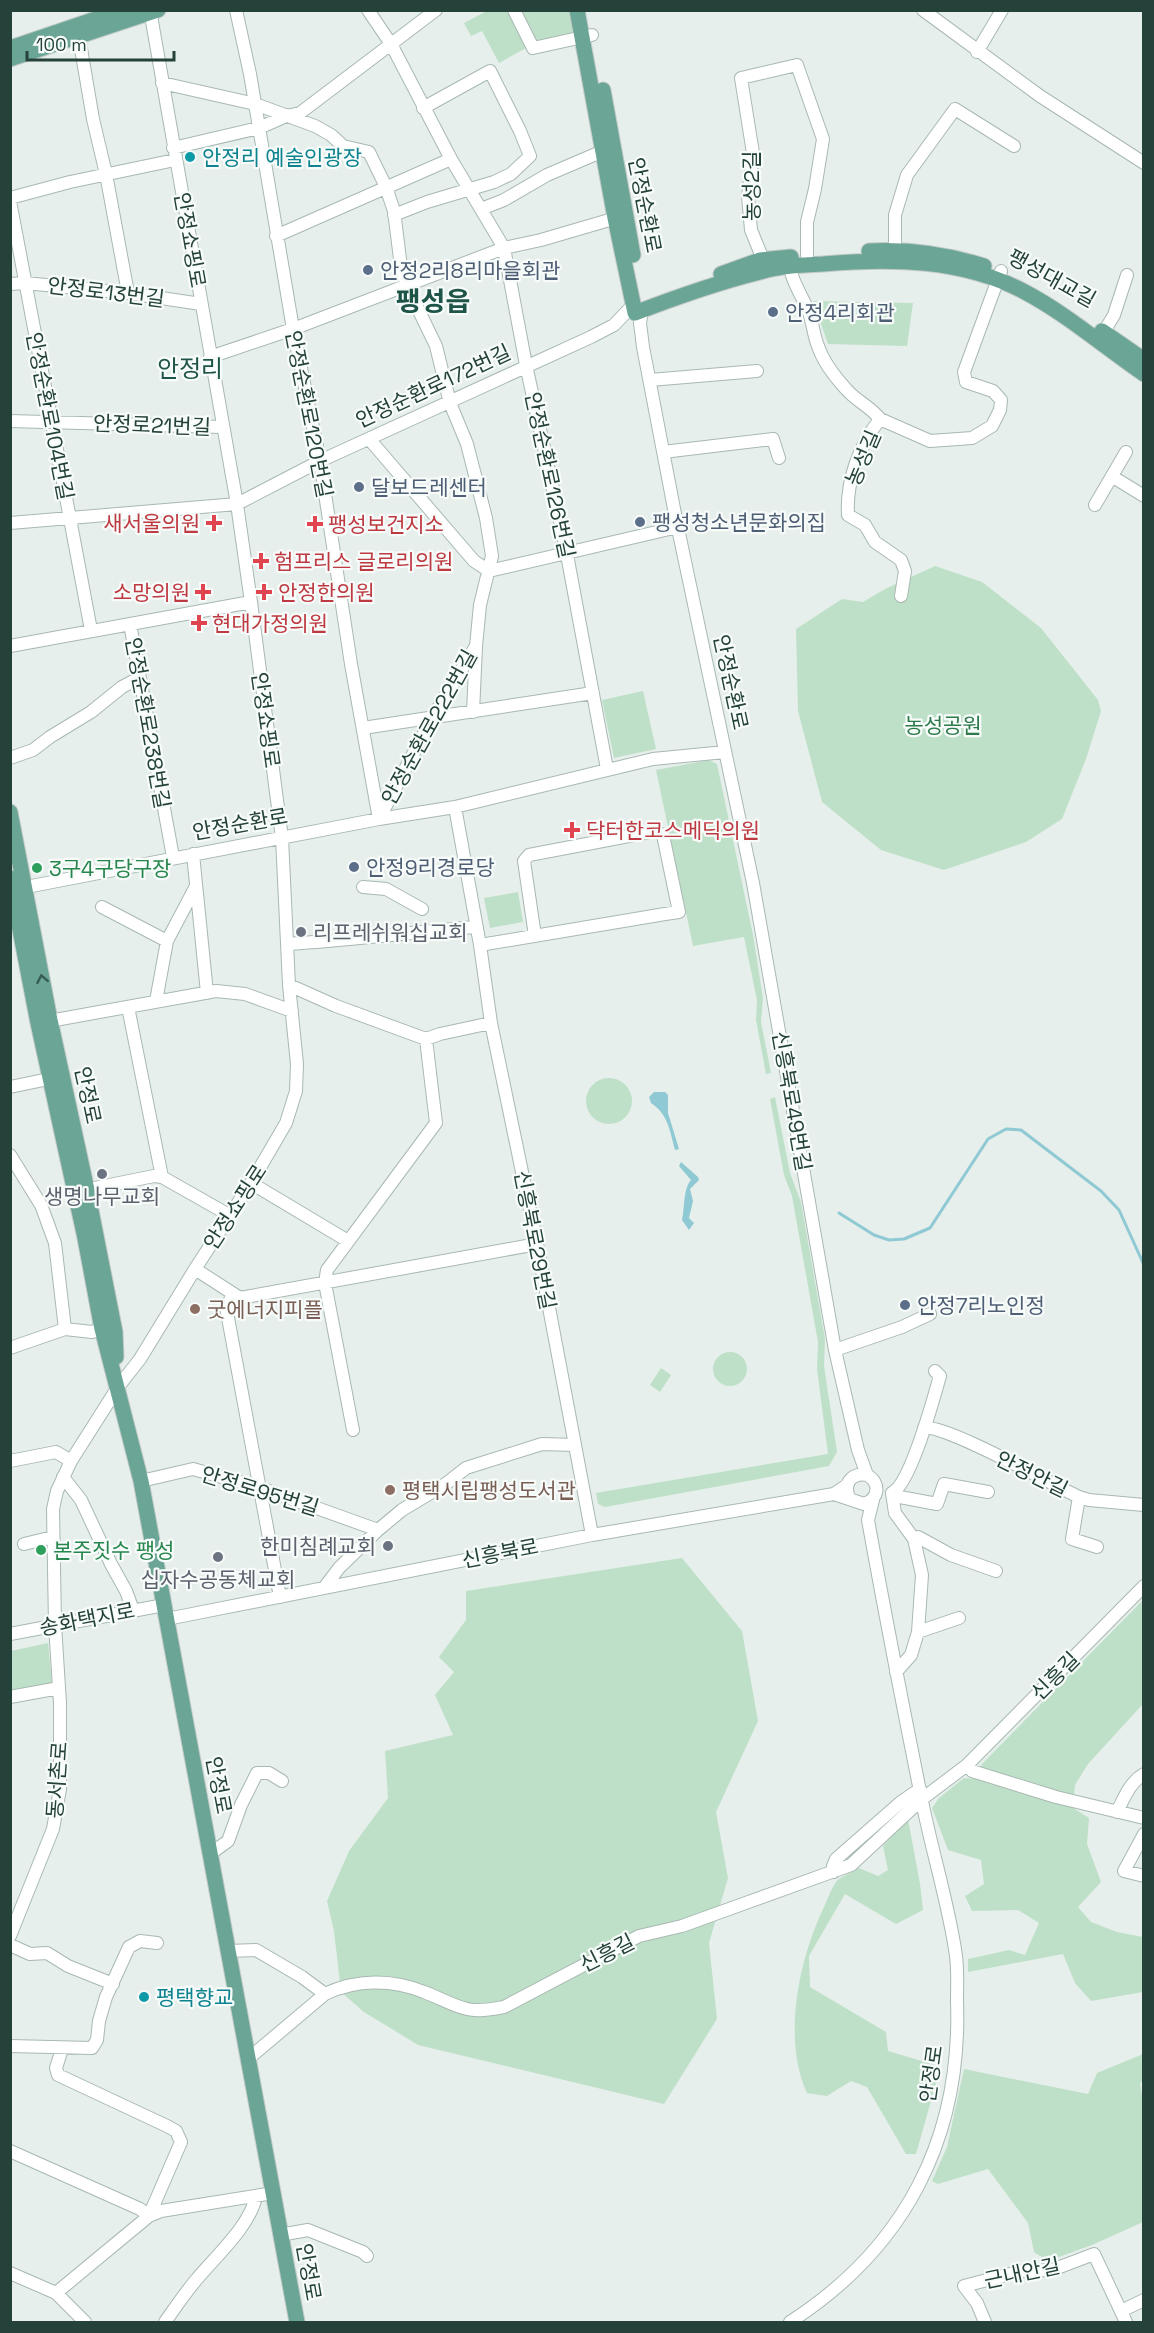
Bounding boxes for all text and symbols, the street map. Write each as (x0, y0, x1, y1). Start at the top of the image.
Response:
scale bar (27, 24, 174, 62)
text: 100 m (36, 33, 87, 56)
place label: 안정리 예술인광장 (202, 144, 362, 171)
marker: 안정리 예술인광장 (183, 150, 197, 164)
street label: 농성2길 (738, 151, 765, 221)
street label: 안정순환로 (623, 155, 667, 255)
street label: 안정쇼핑로 (168, 190, 212, 290)
street label: 팽성대교길 (1003, 243, 1101, 313)
place label: 안정2리8리마을회관 (380, 257, 560, 284)
marker: 안정2리8리마을회관 (361, 263, 375, 277)
street label: 안정로13번길 (46, 271, 166, 313)
district label: 팽성읍 (396, 284, 470, 319)
place label: 안정4리회관 (785, 299, 895, 326)
marker: 안정4리회관 (766, 305, 780, 319)
street label: 안정순환로120번길 (280, 328, 338, 500)
street label: 안정순환로104번길 (20, 330, 80, 502)
street label: 안정순환로172번길 (351, 338, 515, 434)
district label: 안정리 (157, 353, 223, 384)
street label: 안정순환로126번길 (519, 389, 581, 561)
street label: 안정로21번길 (93, 409, 211, 441)
street label: 농성길 (839, 426, 887, 490)
place label: 달보드레센터 (371, 474, 487, 501)
marker: 달보드레센터 (352, 480, 366, 494)
place label: 팽성청소년문화의집 (652, 509, 826, 536)
place label: 새서울의원 (103, 510, 200, 537)
place label: 팽성보건지소 (328, 511, 444, 538)
marker: 새서울의원 (205, 514, 223, 532)
marker: 팽성보건지소 (306, 515, 324, 533)
marker: 팽성청소년문화의집 (633, 515, 647, 529)
place label: 험프리스 글로리의원 (274, 548, 453, 575)
marker: 험프리스 글로리의원 (252, 552, 270, 570)
place label: 소망의원 (113, 579, 190, 606)
place label: 안정한의원 (278, 579, 375, 606)
marker: 소망의원 (194, 583, 212, 601)
marker: 안정한의원 (255, 583, 273, 601)
place label: 현대가정의원 (212, 610, 328, 637)
marker: 현대가정의원 (190, 614, 208, 632)
street label: 안정순환로 (708, 632, 754, 732)
street label: 안정순환로238번길 (120, 635, 176, 811)
street label: 안정순환로222번길 (375, 645, 483, 809)
street label: 안정쇼핑로 (246, 670, 286, 770)
park label: 농성공원 (904, 712, 982, 739)
street label: 안정순환로 (190, 802, 290, 846)
place label: 닥터한코스메딕의원 (586, 817, 760, 844)
marker: 닥터한코스메딕의원 (563, 821, 581, 839)
place label: 안정9리경로당 (366, 854, 495, 881)
place label: 3구4구당구장 (49, 855, 171, 882)
marker: 안정9리경로당 (347, 860, 361, 874)
marker: 3구4구당구장 (30, 861, 44, 875)
place label: 리프레쉬워십교회 (313, 919, 468, 946)
marker: 리프레쉬워십교회 (294, 925, 308, 939)
one-way arrow (36, 974, 49, 984)
street label: 신흥북로49번길 (766, 1029, 818, 1173)
street label: 안정로 (69, 1064, 107, 1126)
street label: 안정쇼핑로 (197, 1159, 273, 1255)
marker: 생명나무교회 (95, 1167, 109, 1181)
street label: 신흥북로29번길 (508, 1168, 562, 1312)
place label: 생명나무교회 (44, 1183, 160, 1210)
place label: 안정7리노인정 (917, 1292, 1045, 1319)
place label: 굿에너지피플 (207, 1296, 323, 1323)
marker: 안정7리노인정 (898, 1298, 912, 1312)
marker: 굿에너지피플 (188, 1302, 202, 1316)
street label: 안정안길 (991, 1445, 1073, 1503)
street label: 안정로95번길 (198, 1460, 322, 1522)
place label: 평택시립팽성도서관 (402, 1477, 576, 1504)
marker: 평택시립팽성도서관 (383, 1483, 397, 1497)
street label: 신흥북로 (459, 1532, 541, 1574)
place label: 한미침례교회 (260, 1533, 376, 1560)
place label: 본주짓수 팽성 (53, 1537, 174, 1564)
marker: 한미침례교회 (381, 1539, 395, 1553)
marker: 본주짓수 팽성 (34, 1543, 48, 1557)
marker: 십자수공동체교회 (211, 1550, 225, 1564)
place label: 십자수공동체교회 (141, 1566, 295, 1593)
street label: 송화택지로 (37, 1597, 137, 1641)
street label: 신흥길 (1025, 1646, 1085, 1706)
street label: 동서촌로 (41, 1741, 73, 1819)
street label: 안정로 (200, 1754, 238, 1816)
street label: 신흥길 (575, 1928, 639, 1978)
place label: 평택향교 (156, 1984, 233, 2011)
marker: 평택향교 (137, 1990, 151, 2004)
street label: 안정로 (914, 2043, 948, 2105)
street label: 안정로 (291, 2241, 327, 2303)
street label: 근내안길 (981, 2252, 1063, 2294)

